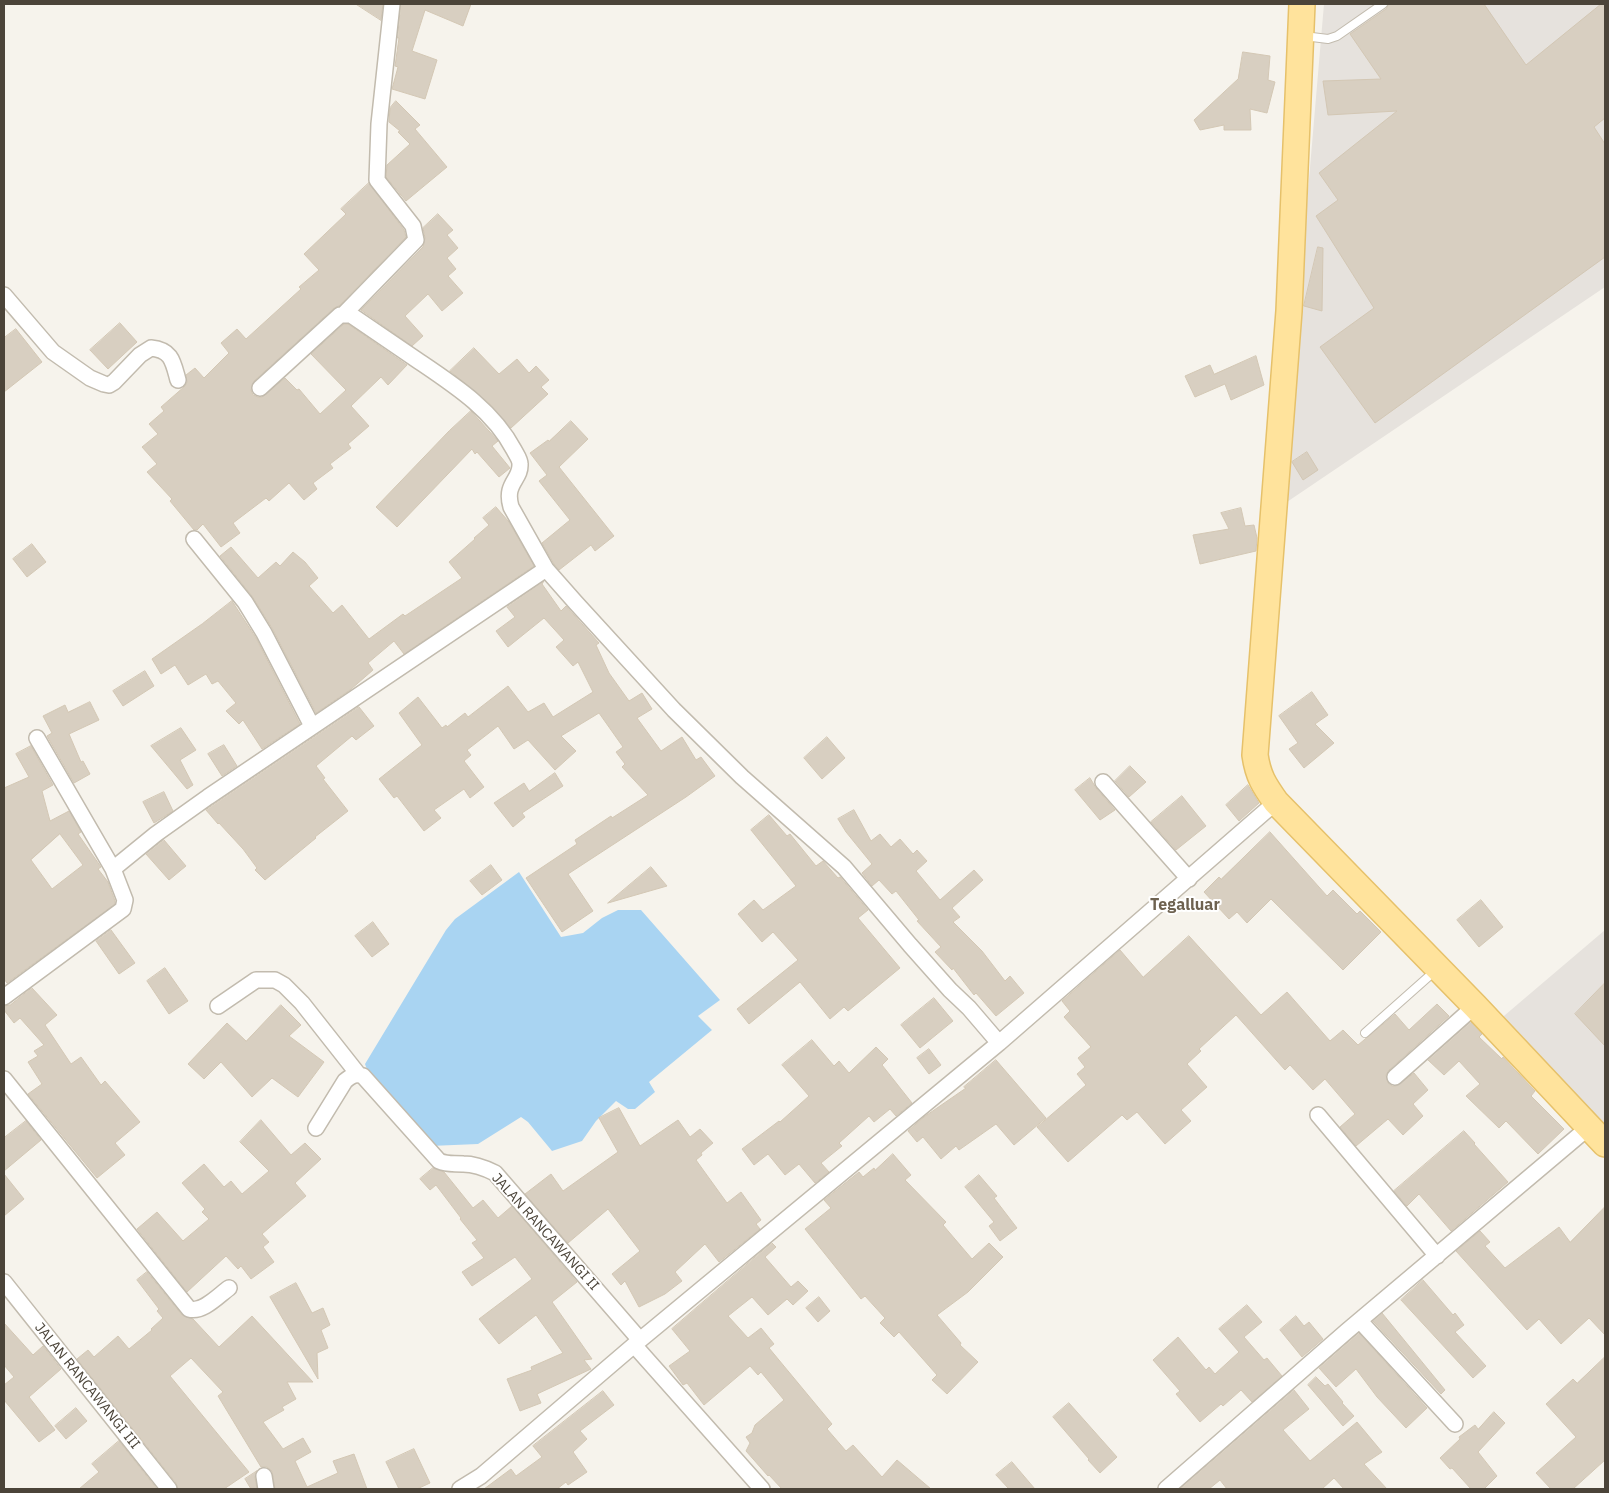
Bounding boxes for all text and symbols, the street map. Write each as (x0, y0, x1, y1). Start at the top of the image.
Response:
district label: Tegalluar (1150, 895, 1220, 915)
street label: JALAN RANCAWANGI II (488, 1170, 602, 1294)
street label: JALAN RANCAWANGI III (31, 1319, 143, 1453)

